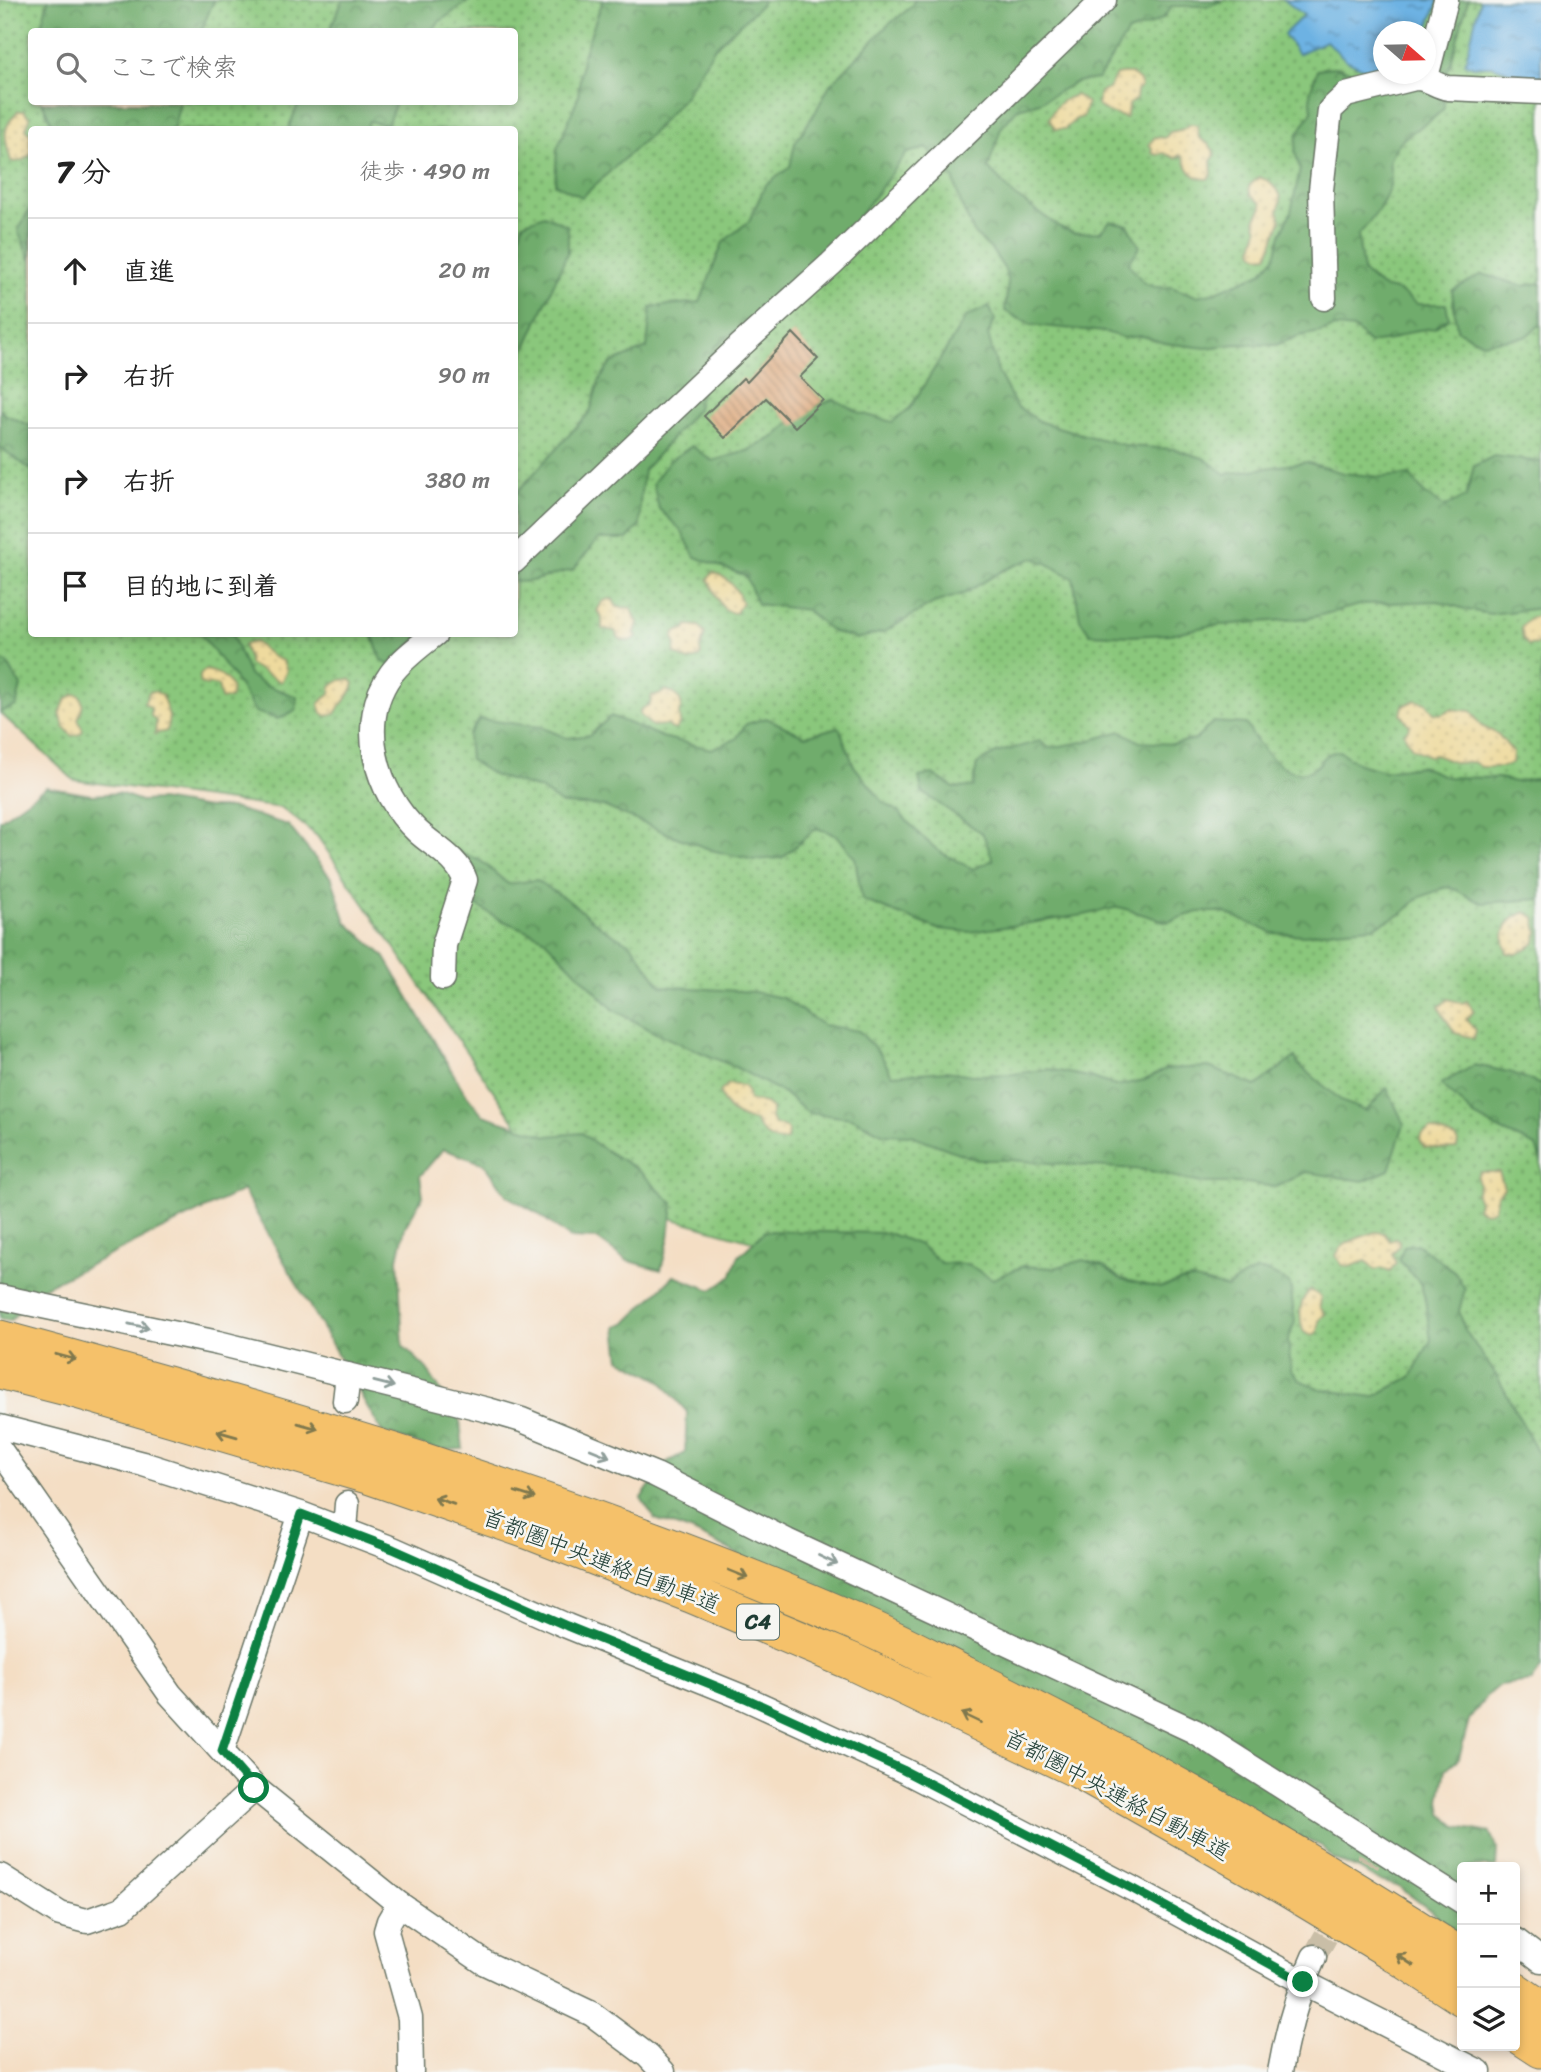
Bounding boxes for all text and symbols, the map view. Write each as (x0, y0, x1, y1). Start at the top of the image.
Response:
north arrow (1373, 21, 1436, 84)
search box (28, 28, 518, 105)
text: ここで検索 (108, 44, 238, 90)
icon: search (52, 48, 90, 86)
text: 7 分 (56, 145, 111, 199)
text: 徒歩 · 490 m (359, 151, 490, 192)
text: 直進 (123, 248, 175, 294)
text: 20 m (439, 250, 490, 291)
icon: ahead (56, 252, 94, 290)
text: 右折 (123, 353, 175, 399)
text: 90 m (438, 355, 490, 396)
icon: right (56, 357, 94, 395)
text: 右折 (123, 458, 175, 504)
text: 380 m (425, 460, 490, 501)
icon: right (56, 462, 94, 500)
text: 目的地に到着 (123, 563, 279, 609)
icon: arrive (56, 567, 94, 605)
one-way arrow (127, 1320, 150, 1334)
one-way arrow (54, 1351, 77, 1364)
one-way arrow (372, 1378, 395, 1391)
one-way arrow (297, 1421, 319, 1434)
one-way arrow (216, 1426, 238, 1439)
one-way arrow (589, 1447, 611, 1460)
one-way arrow (514, 1489, 536, 1502)
one-way arrow (433, 1494, 455, 1507)
street label: 首都圏中央連絡自動車道 (476, 1497, 726, 1625)
one-way arrow (817, 1554, 838, 1568)
one-way arrow (727, 1568, 749, 1581)
road number: C4 (737, 1604, 779, 1640)
one-way arrow (961, 1711, 982, 1725)
street label: 首都圏中央連絡自動車道 (996, 1718, 1238, 1872)
route start (238, 1772, 269, 1803)
map controls (1457, 1862, 1520, 2051)
button: + (1457, 1862, 1520, 1925)
button: − (1457, 1925, 1520, 1988)
one-way arrow (1396, 1952, 1416, 1966)
route end (1287, 1966, 1318, 1997)
button: layers (1457, 1988, 1520, 2051)

